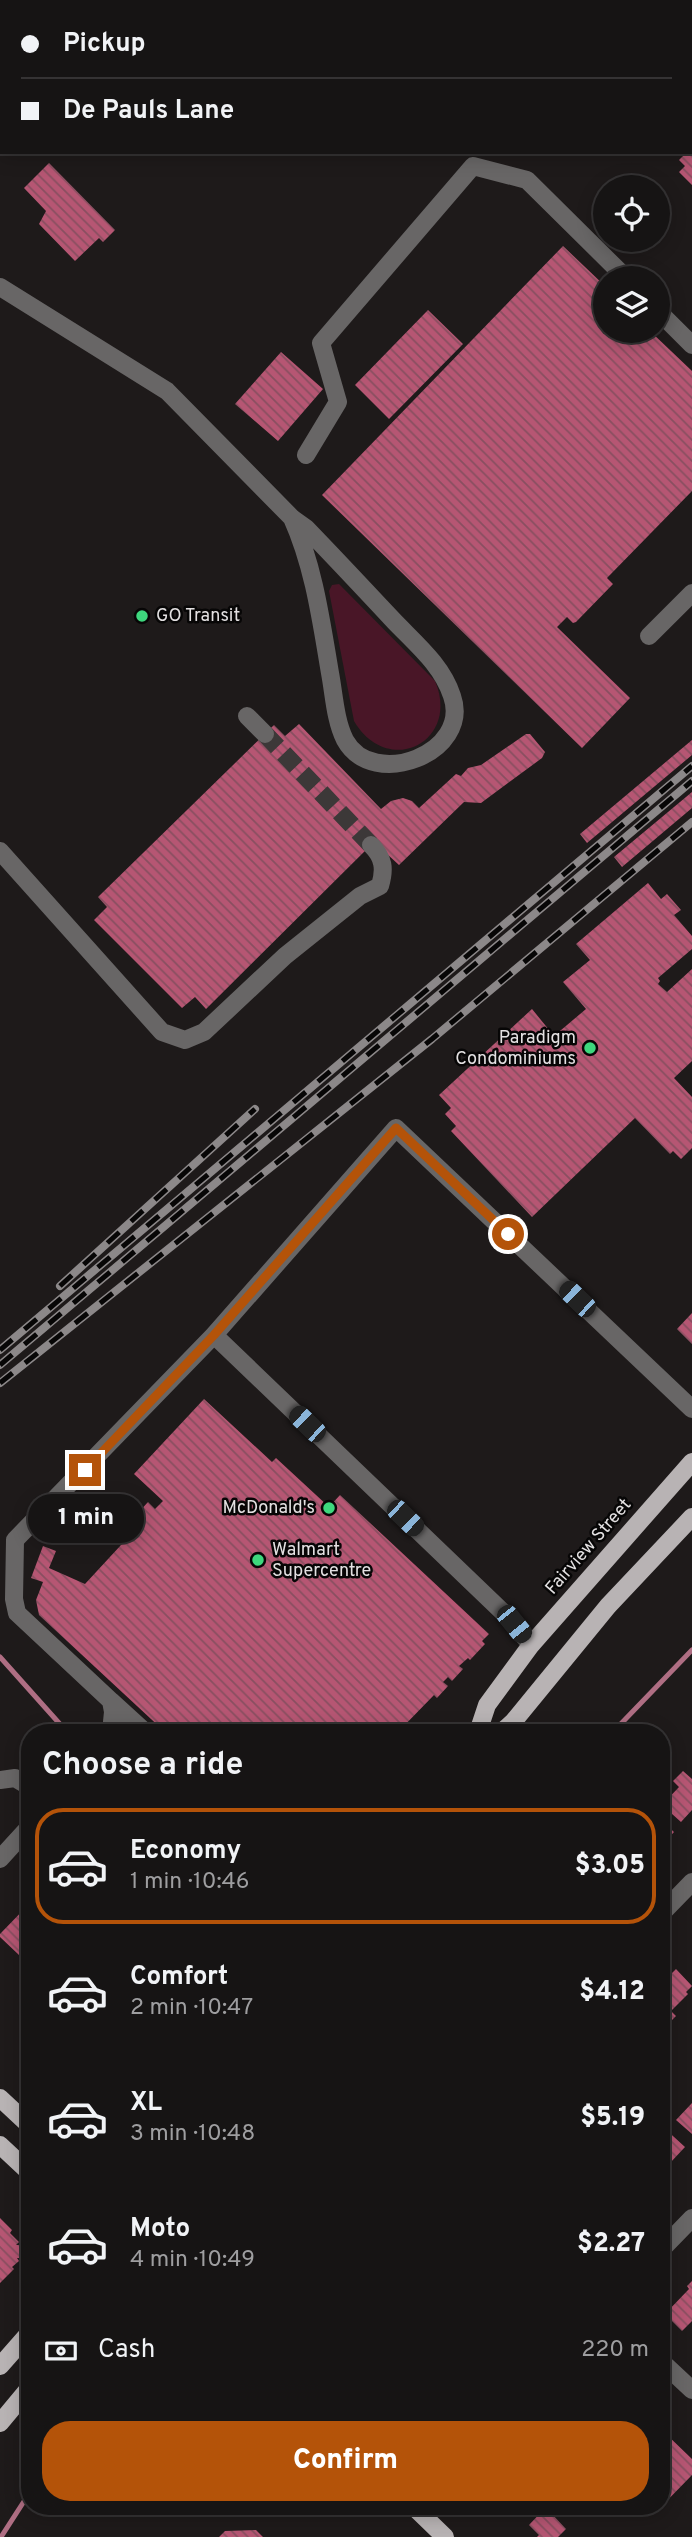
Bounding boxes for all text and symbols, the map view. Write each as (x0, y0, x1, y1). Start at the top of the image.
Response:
text: Pickup (63, 28, 146, 61)
text: De Pauls Lane (63, 95, 234, 128)
map controls (593, 175, 670, 343)
button: locate (593, 175, 670, 252)
button: layers (593, 266, 670, 343)
place label: GO Transit (156, 605, 240, 628)
marker: GO Transit (134, 608, 150, 624)
place label: Paradigm Condominiums (455, 1027, 576, 1071)
marker: Paradigm Condominiums (582, 1040, 598, 1056)
route start (492, 1218, 524, 1250)
car (555, 1277, 600, 1321)
car (285, 1402, 330, 1446)
route end (69, 1454, 101, 1486)
callout: 1 min (27, 1494, 143, 1544)
street label: Fairview Street (541, 1494, 637, 1600)
car (383, 1496, 428, 1540)
place label: McDonald's (223, 1497, 315, 1520)
marker: McDonald's (321, 1500, 337, 1516)
text: 1 min (58, 1504, 114, 1533)
place label: Walmart Supercentre (272, 1539, 371, 1583)
marker: Walmart Supercentre (250, 1552, 266, 1568)
car (493, 1601, 536, 1647)
text: Choose a ride (42, 1746, 243, 1786)
icon: car (46, 1835, 109, 1898)
text: Economy (130, 1835, 241, 1868)
text: $3.05 (575, 1850, 645, 1883)
text: 1 min · 10:46 (130, 1868, 250, 1897)
icon: car (46, 1961, 109, 2024)
text: Comfort (130, 1961, 228, 1994)
text: $4.12 (579, 1976, 645, 2009)
text: 2 min · 10:47 (130, 1994, 253, 2023)
icon: car (46, 2087, 109, 2150)
text: XL (130, 2087, 162, 2120)
text: $5.19 (580, 2102, 645, 2135)
text: 3 min · 10:48 (130, 2120, 255, 2149)
icon: car (46, 2213, 109, 2276)
text: Moto (130, 2213, 190, 2246)
text: $2.27 (577, 2228, 645, 2261)
text: 4 min · 10:49 (130, 2246, 255, 2275)
icon: cash (42, 2332, 80, 2370)
text: Cash (98, 2334, 155, 2367)
text: 220 m (581, 2336, 649, 2365)
button: Confirm (42, 2421, 649, 2501)

